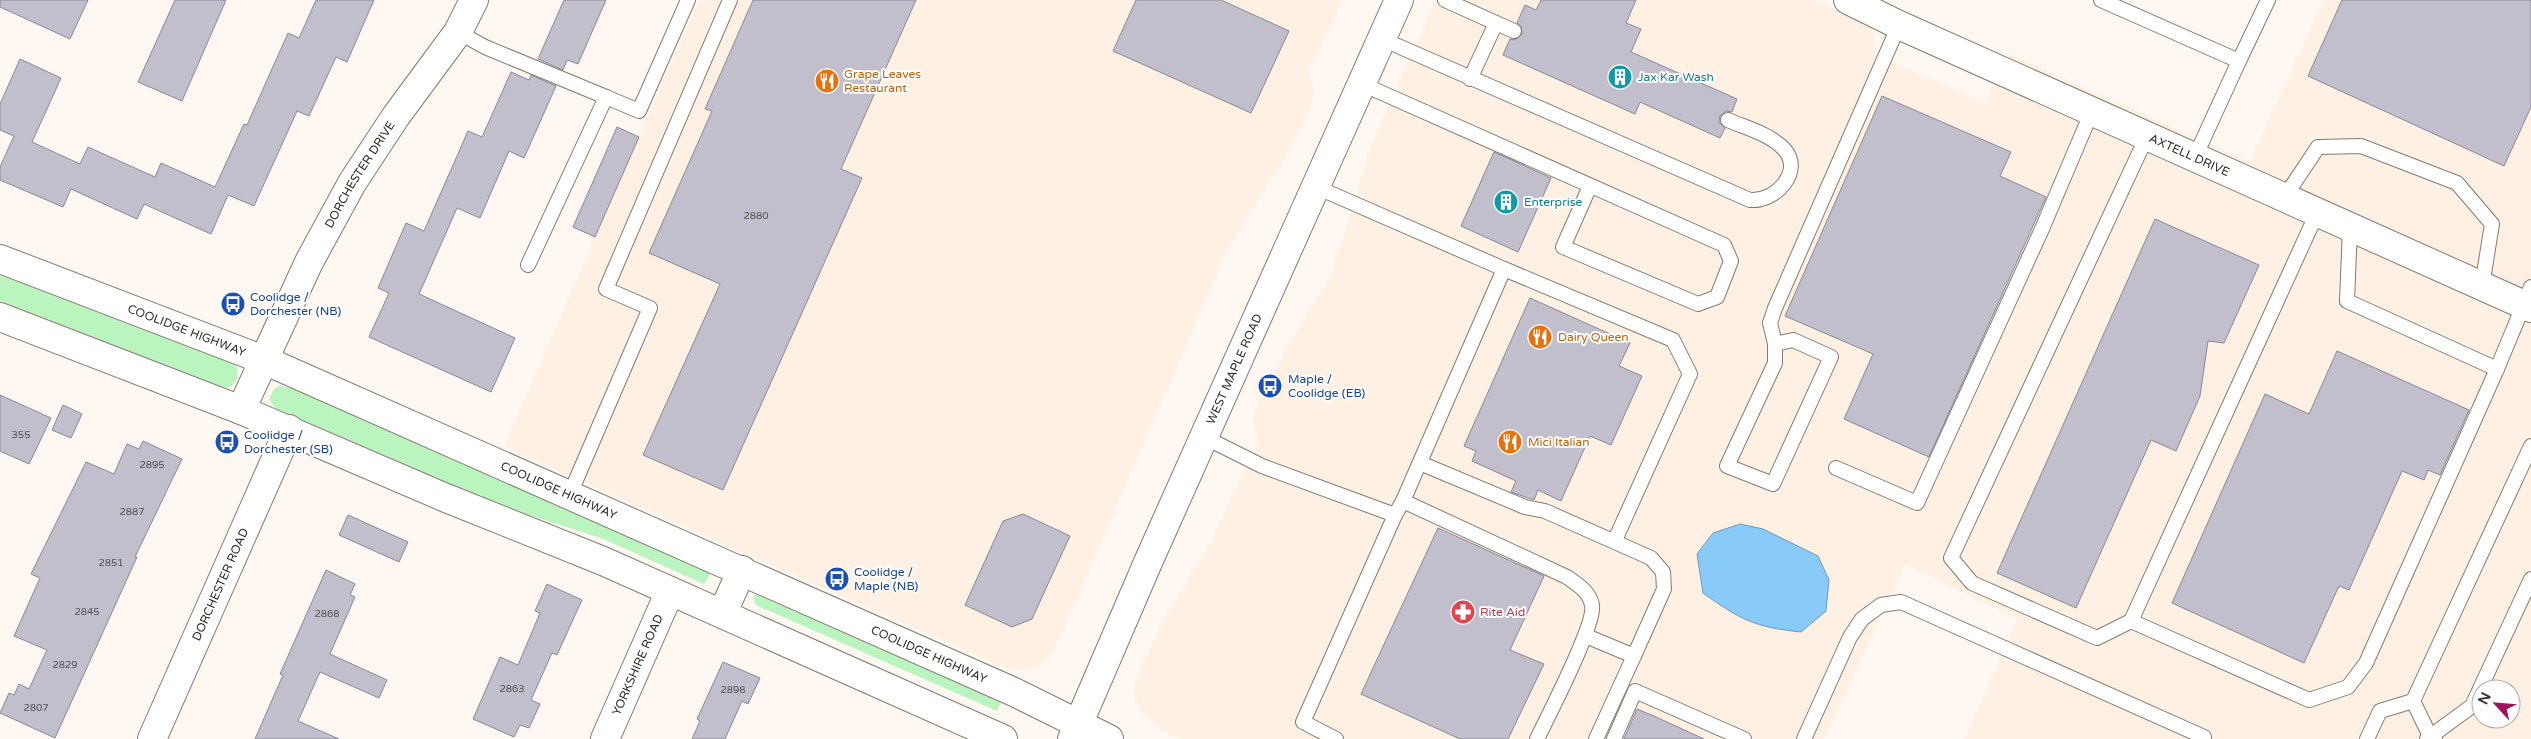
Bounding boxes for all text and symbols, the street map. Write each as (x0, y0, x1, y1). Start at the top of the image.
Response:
building icon: Jax Kar Wash (1607, 64, 1633, 90)
place label: Grape Leaves Restaurant (844, 67, 921, 95)
restaurant icon: Grape Leaves Restaurant (814, 68, 840, 94)
place label: Jax Kar Wash (1638, 70, 1714, 84)
street label: DORCHESTER DRIVE (322, 118, 398, 231)
street label: AXTELL DRIVE (2147, 131, 2232, 179)
building icon: Enterprise (1493, 189, 1519, 215)
place label: Enterprise (1524, 195, 1583, 209)
house number: 2880 (743, 210, 769, 222)
place label: Coolidge / Dorchester (NB) (250, 290, 341, 318)
bus stop icon: Coolidge / Dorchester (NB) (220, 291, 246, 317)
street label: COOLIDGE HIGHWAY (126, 301, 248, 360)
street label: WEST MAPLE ROAD (1203, 312, 1265, 426)
restaurant icon: Dairy Queen (1527, 324, 1553, 350)
place label: Dairy Queen (1558, 330, 1629, 344)
place label: Maple / Coolidge (EB) (1288, 372, 1366, 400)
bus stop icon: Maple / Coolidge (EB) (1257, 373, 1283, 399)
place label: Coolidge / Dorchester (SB) (244, 428, 333, 456)
house number: 355 (12, 429, 30, 441)
bus stop icon: Coolidge / Dorchester (SB) (214, 429, 240, 455)
restaurant icon: Mici Italian (1497, 429, 1523, 455)
place label: Mici Italian (1528, 435, 1590, 449)
house number: 2895 (139, 459, 165, 471)
street label: COOLIDGE HIGHWAY (499, 459, 619, 522)
house number: 2887 (119, 506, 145, 518)
street label: DORCHESTER ROAD (189, 526, 251, 643)
house number: 2851 (98, 557, 124, 569)
place label: Coolidge / Maple (NB) (854, 565, 919, 593)
bus stop icon: Coolidge / Maple (NB) (824, 566, 850, 592)
pharmacy icon: Rite Aid (1450, 599, 1476, 625)
place label: Rite Aid (1480, 605, 1525, 619)
house number: 2845 (74, 606, 100, 618)
house number: 2868 (314, 608, 340, 620)
street label: YORKSHIRE ROAD (609, 612, 666, 718)
street label: COOLIDGE HIGHWAY (869, 623, 990, 686)
house number: 2829 (52, 659, 78, 671)
north arrow (2471, 679, 2521, 729)
house number: 2863 (499, 683, 525, 695)
house number: 2898 (720, 684, 746, 696)
text: N (2475, 690, 2495, 707)
house number: 2807 (23, 702, 49, 714)

